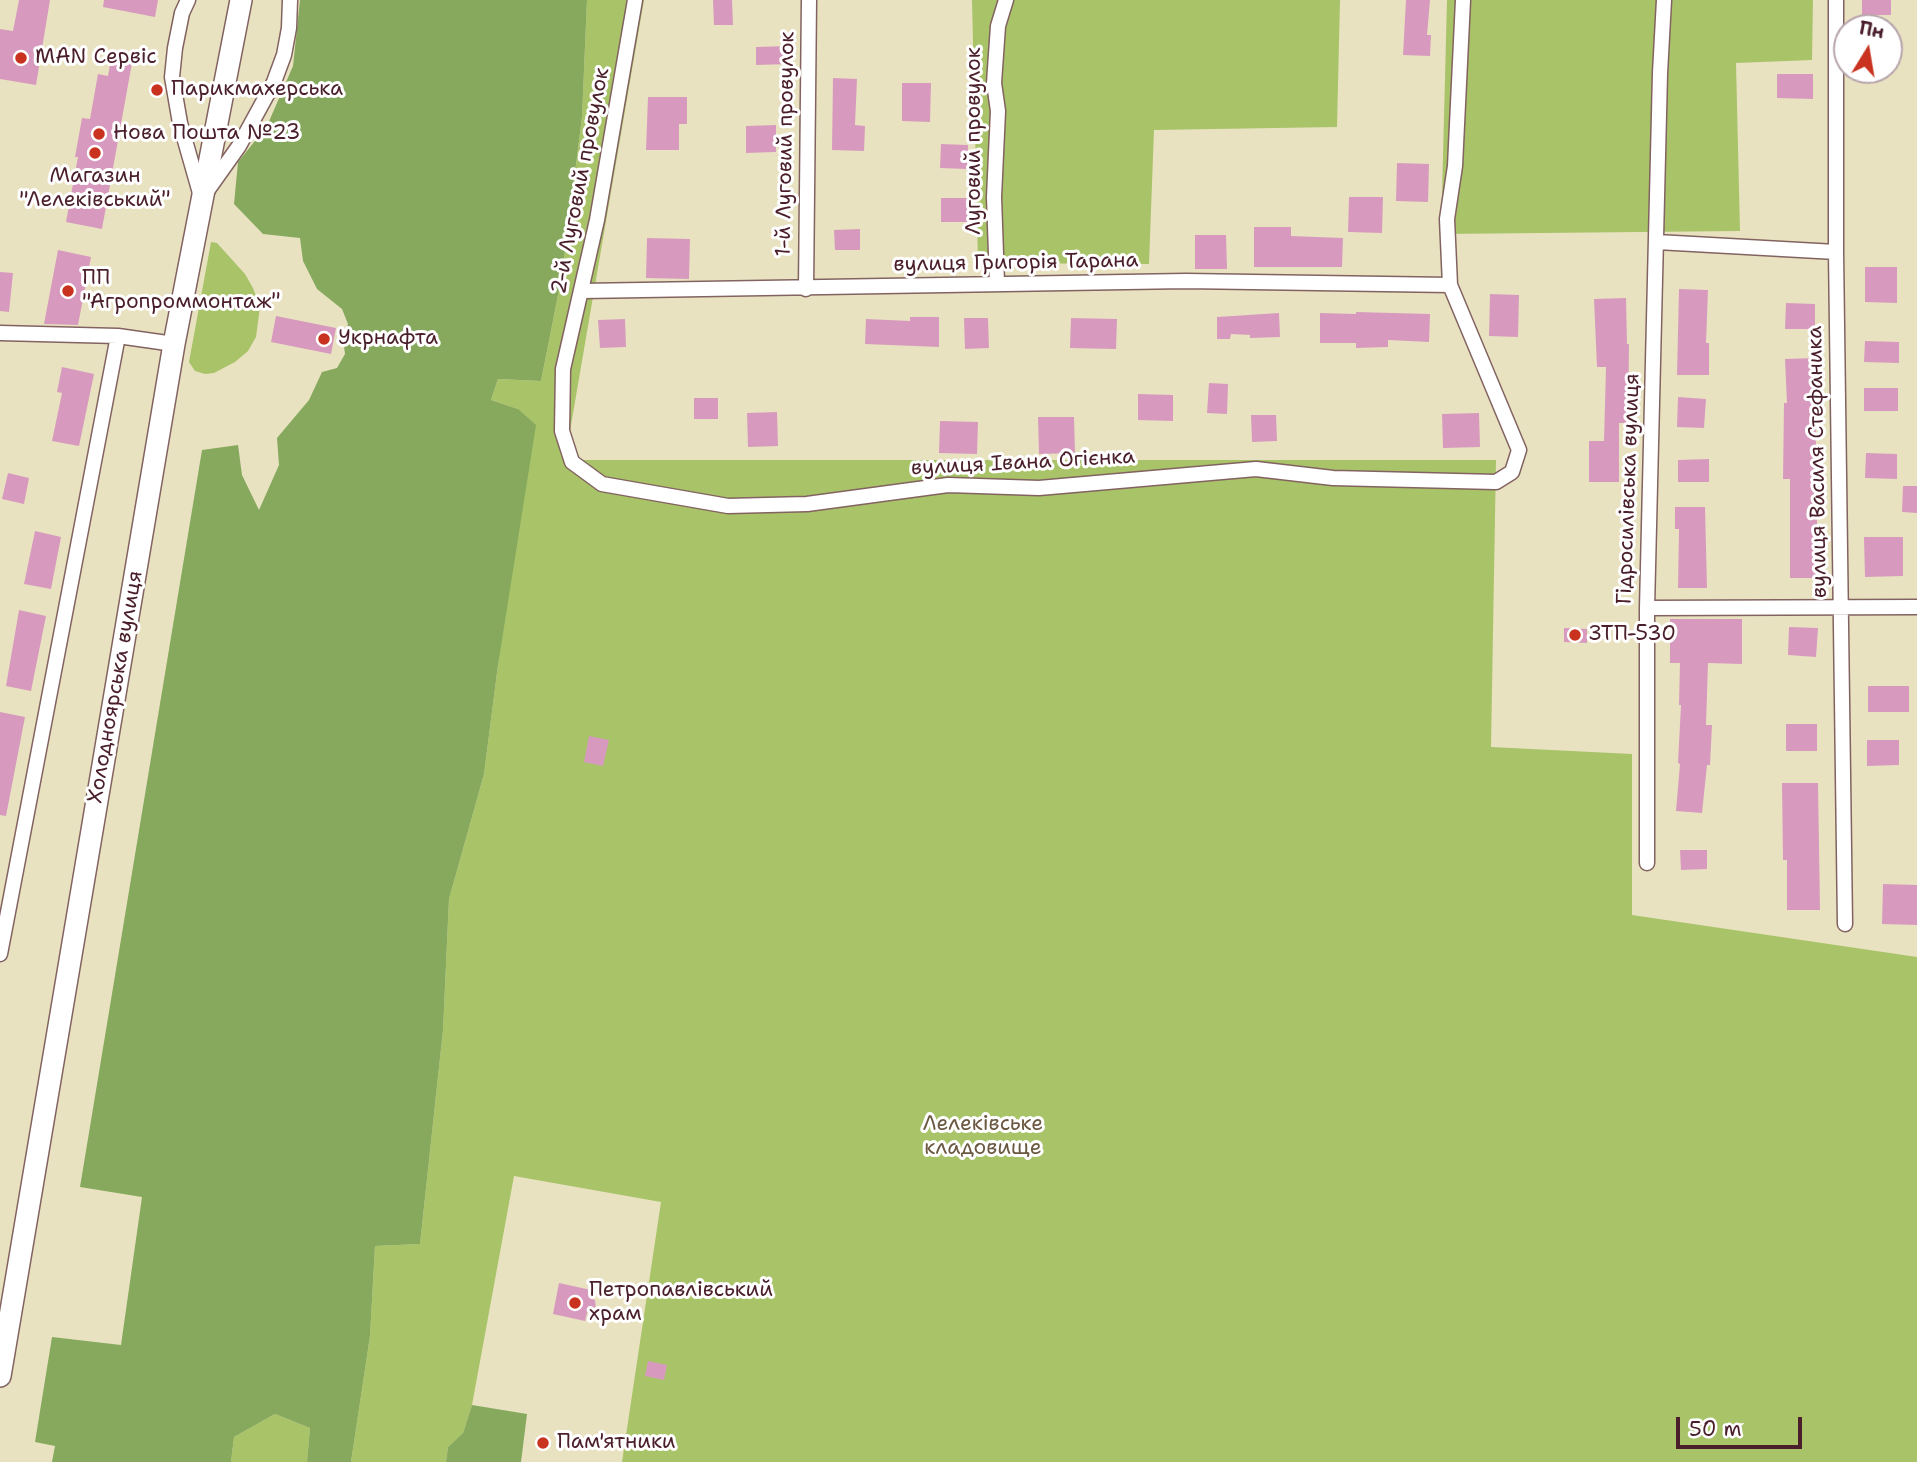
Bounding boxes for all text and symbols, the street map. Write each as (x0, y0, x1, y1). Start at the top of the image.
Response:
north arrow (1833, 14, 1903, 84)
text: Пн (1857, 15, 1886, 45)
street label: 1-й Луговий провулок (771, 31, 801, 257)
place label: MAN Сервіс (35, 45, 157, 71)
street label: Луговий провулок (962, 47, 988, 235)
marker: MAN Сервіс (13, 50, 29, 66)
street label: 2-й Луговий провулок (547, 66, 615, 296)
place label: Парикмахерська (171, 77, 343, 103)
marker: Парикмахерська (149, 82, 165, 98)
place label: Нова Пошта №23 (113, 121, 300, 147)
marker: Нова Пошта №23 (91, 126, 107, 142)
marker: Магазин "Лелеківський" (87, 145, 103, 161)
place label: Магазин "Лелеківський" (19, 164, 171, 214)
street label: вулиця Григорія Тарана (893, 248, 1139, 278)
place label: ПП "Агропроммонтаж" (82, 266, 281, 316)
marker: ПП "Агропроммонтаж" (60, 283, 76, 299)
place label: Укрнафта (338, 326, 438, 352)
street label: вулиця Василя Стефаника (1803, 326, 1833, 598)
marker: Укрнафта (316, 331, 332, 347)
street label: Гідросилівська вулиця (1612, 373, 1646, 605)
street label: вулиця Івана Огієнка (910, 445, 1136, 481)
street label: Холодноярська вулиця (83, 569, 149, 805)
place label: ЗТП-530 (1589, 622, 1676, 648)
marker: ЗТП-530 (1567, 627, 1583, 643)
park label: Лелеківське кладовище (923, 1112, 1043, 1162)
place label: Петропавлівський храм (589, 1278, 773, 1328)
marker: Петропавлівський храм (567, 1295, 583, 1311)
scale bar (1679, 1402, 1805, 1446)
text: 50 m (1689, 1415, 1742, 1443)
place label: Пам'ятники (557, 1430, 676, 1456)
marker: Пам'ятники (535, 1435, 551, 1451)

